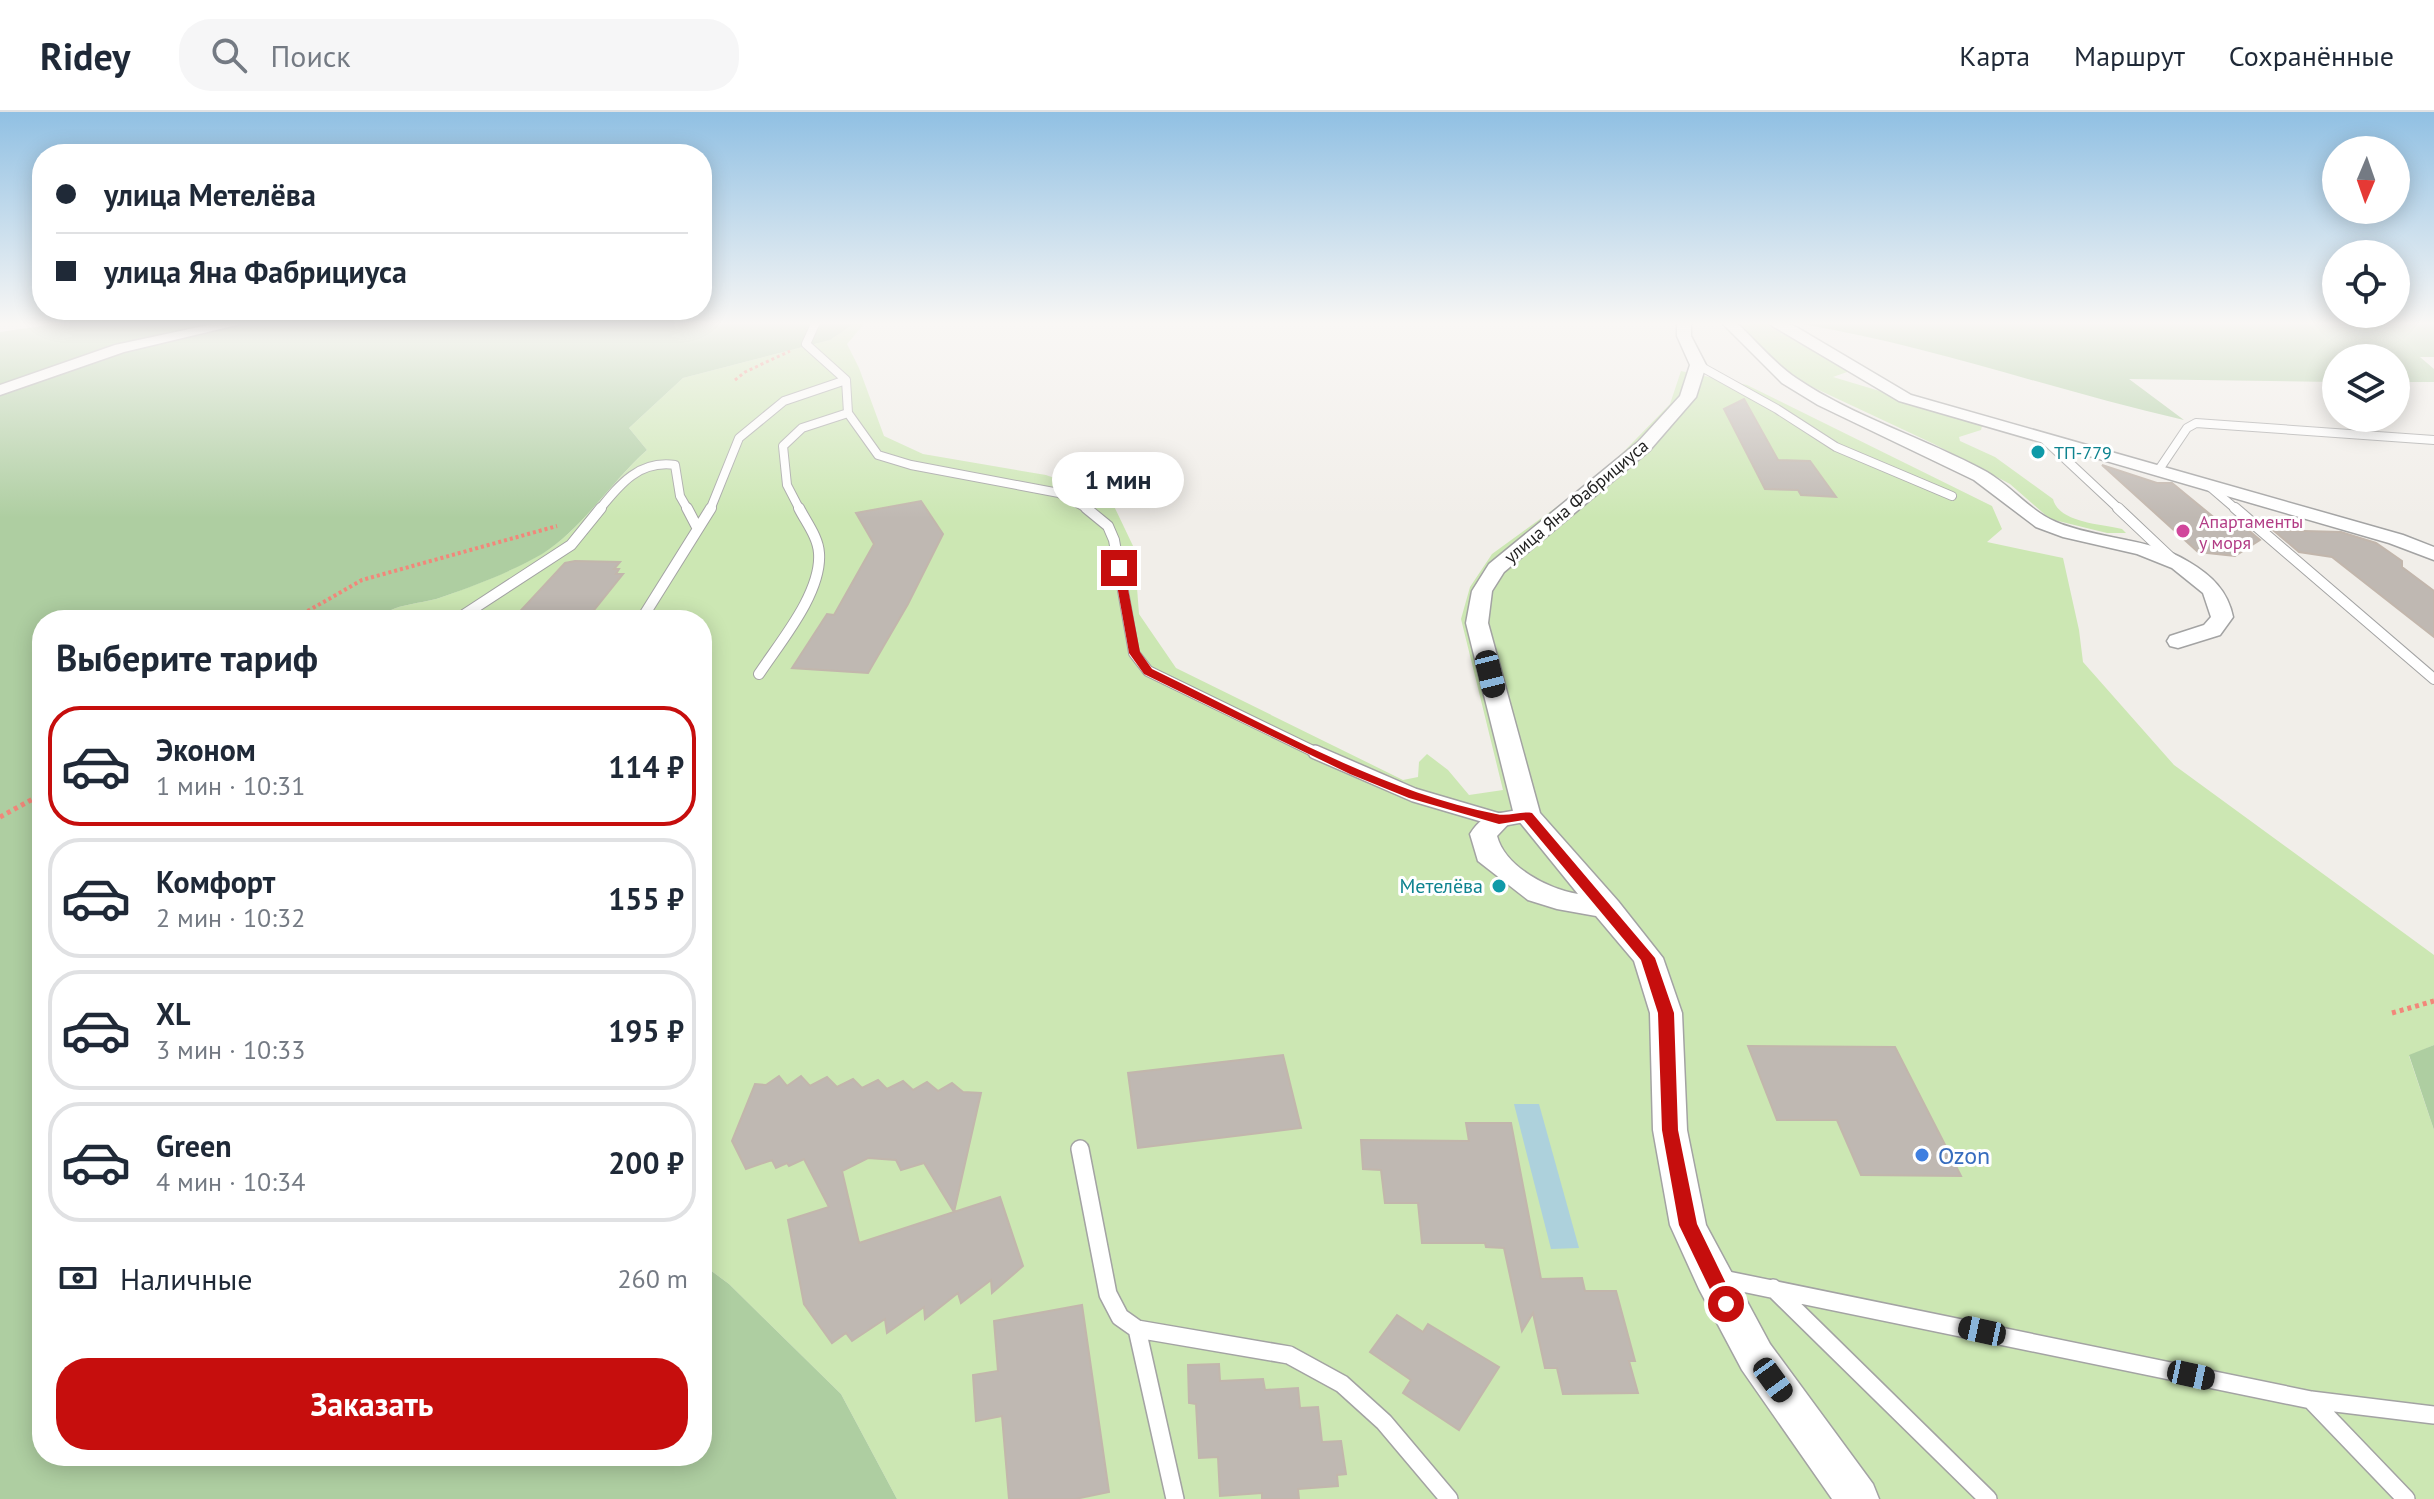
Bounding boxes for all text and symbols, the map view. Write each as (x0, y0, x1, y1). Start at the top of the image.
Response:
search box (179, 19, 739, 91)
text: Ridey (40, 31, 131, 80)
icon: search (207, 33, 251, 77)
text: Поиск (271, 36, 351, 75)
text: Карта (1959, 37, 2030, 74)
text: Маршрут (2074, 37, 2185, 74)
text: Сохранённые (2229, 37, 2394, 74)
north arrow (2322, 136, 2410, 224)
map controls (2322, 136, 2410, 432)
text: улица Метелёва (104, 175, 316, 214)
button: locate (2322, 240, 2410, 328)
text: улица Яна Фабрициуса (104, 252, 407, 291)
button: layers (2322, 344, 2410, 432)
street label: улица Яна Фабрициуса (1499, 434, 1653, 568)
place label: ТП-779 (2054, 441, 2112, 464)
marker: ТП-779 (2029, 443, 2047, 461)
callout: 1 мин (1053, 452, 1185, 508)
text: 1 мин (1085, 463, 1151, 496)
place label: Апартаменты у моря (2199, 510, 2303, 554)
marker: Апартаменты у моря (2174, 522, 2192, 540)
route end (1101, 550, 1137, 586)
text: Выберите тариф (56, 634, 318, 681)
car (1473, 648, 1507, 700)
icon: car (60, 730, 132, 802)
text: Эконом (156, 730, 256, 769)
text: 114 ₽ (608, 747, 684, 786)
text: 1 мин · 10:31 (156, 769, 305, 802)
icon: car (60, 862, 132, 934)
text: Комфорт (156, 862, 275, 901)
place label: Метелёва (1400, 873, 1483, 899)
marker: Метелёва (1490, 877, 1508, 895)
text: 155 ₽ (608, 879, 684, 918)
text: 2 мин · 10:32 (156, 901, 305, 934)
icon: car (60, 994, 132, 1066)
text: XL (156, 994, 190, 1033)
text: 195 ₽ (608, 1011, 684, 1050)
text: 3 мин · 10:33 (156, 1033, 305, 1066)
icon: car (60, 1126, 132, 1198)
text: Green (156, 1126, 231, 1165)
place label: Ozon (1938, 1140, 1990, 1171)
text: 200 ₽ (608, 1143, 684, 1182)
marker: Ozon (1913, 1146, 1931, 1164)
text: 4 мин · 10:34 (156, 1165, 305, 1198)
icon: cash (56, 1256, 100, 1300)
text: Наличные (120, 1259, 252, 1298)
text: 260 m (617, 1262, 688, 1295)
route start (1708, 1286, 1744, 1322)
car (1956, 1314, 2008, 1348)
car (1749, 1354, 1797, 1406)
button: Заказать (56, 1358, 688, 1450)
car (2165, 1358, 2217, 1392)

